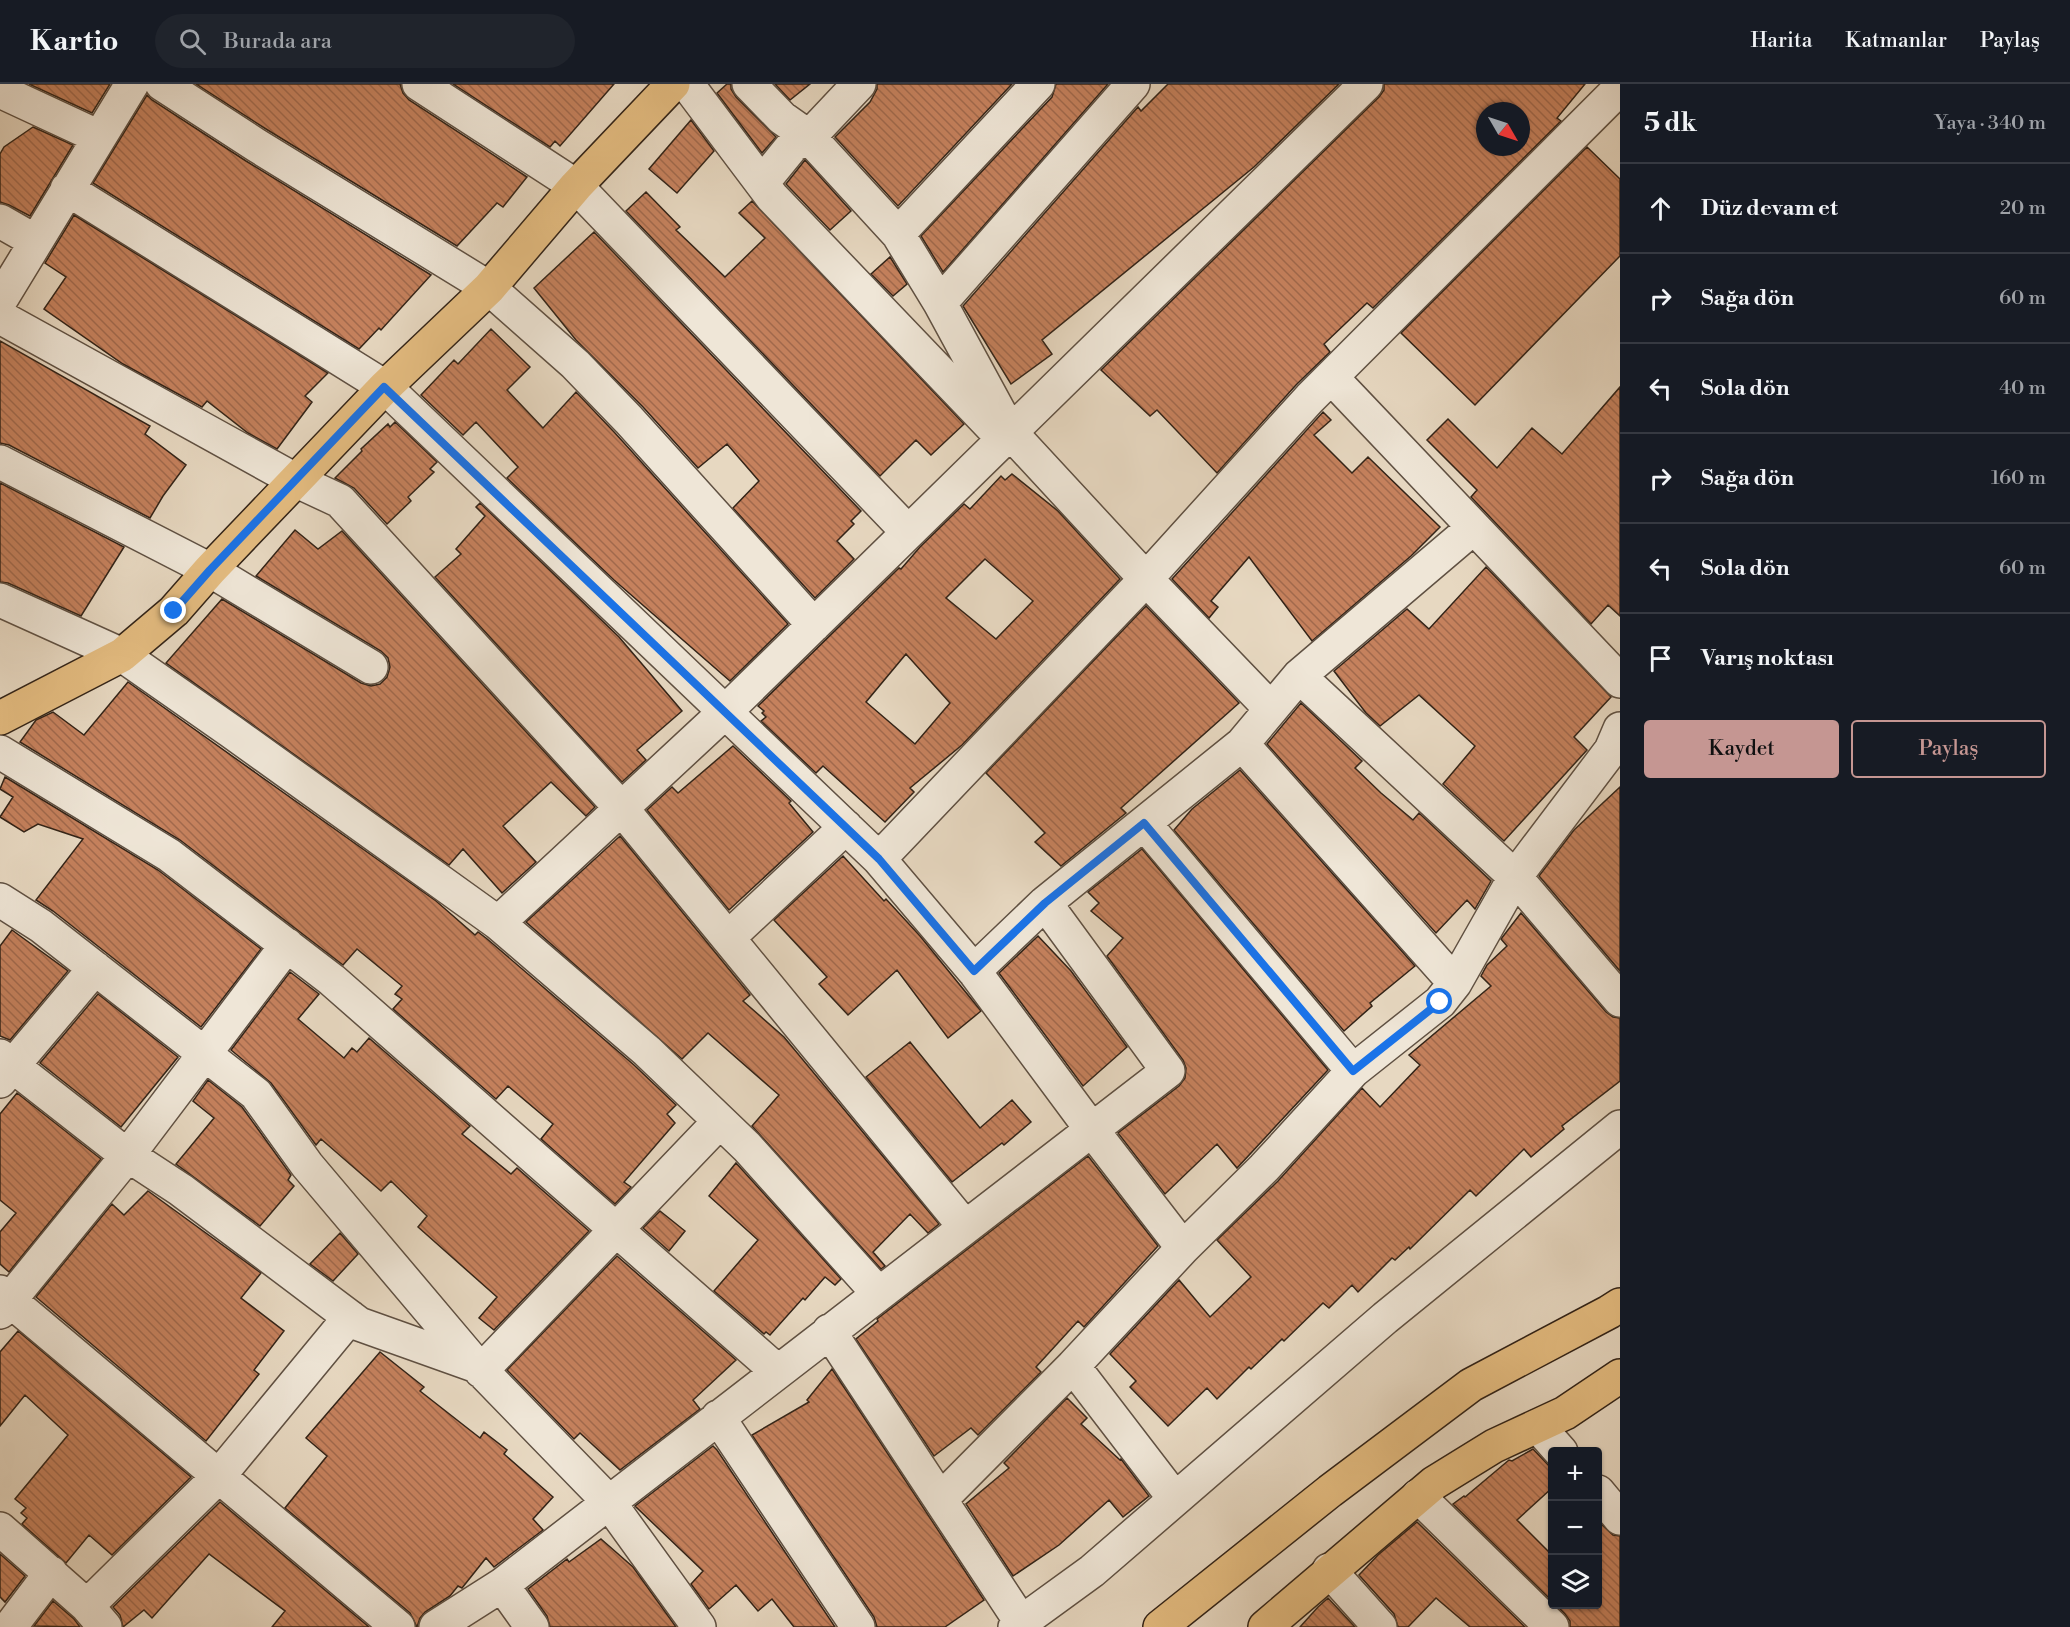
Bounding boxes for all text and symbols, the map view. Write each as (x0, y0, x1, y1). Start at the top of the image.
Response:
search box (155, 14, 575, 68)
text: Kartio (30, 24, 119, 59)
icon: search (176, 25, 209, 58)
text: Burada ara (224, 28, 332, 55)
text: Harita (1750, 28, 1812, 54)
text: Katmanlar (1845, 28, 1947, 54)
text: Paylaş (1980, 28, 2040, 54)
north arrow (1476, 102, 1530, 156)
text: 5 dk (1644, 107, 1697, 139)
text: Yaya · 340 m (1934, 111, 2046, 136)
icon: ahead (1644, 192, 1677, 225)
text: Düz devam et (1701, 195, 1838, 222)
text: 20 m (2000, 196, 2046, 221)
icon: right (1644, 282, 1677, 315)
text: Sağa dön (1701, 285, 1794, 312)
text: 60 m (1999, 286, 2046, 311)
icon: left (1644, 372, 1677, 405)
text: Sola dön (1701, 375, 1789, 402)
text: 40 m (1999, 376, 2046, 401)
icon: right (1644, 462, 1677, 495)
text: Sağa dön (1701, 465, 1794, 492)
text: 160 m (1991, 466, 2046, 491)
icon: left (1644, 552, 1677, 585)
text: Sola dön (1701, 555, 1789, 582)
text: 60 m (1999, 556, 2046, 581)
route end (160, 597, 186, 623)
icon: arrive (1644, 642, 1677, 675)
text: Varış noktası (1701, 645, 1834, 672)
button: Kaydet (1644, 720, 1839, 778)
button: Paylaş (1851, 720, 2046, 778)
route start (1426, 988, 1452, 1014)
map controls (1548, 1447, 1602, 1609)
button: + (1548, 1447, 1602, 1501)
button: − (1548, 1501, 1602, 1555)
button: layers (1548, 1555, 1602, 1609)

